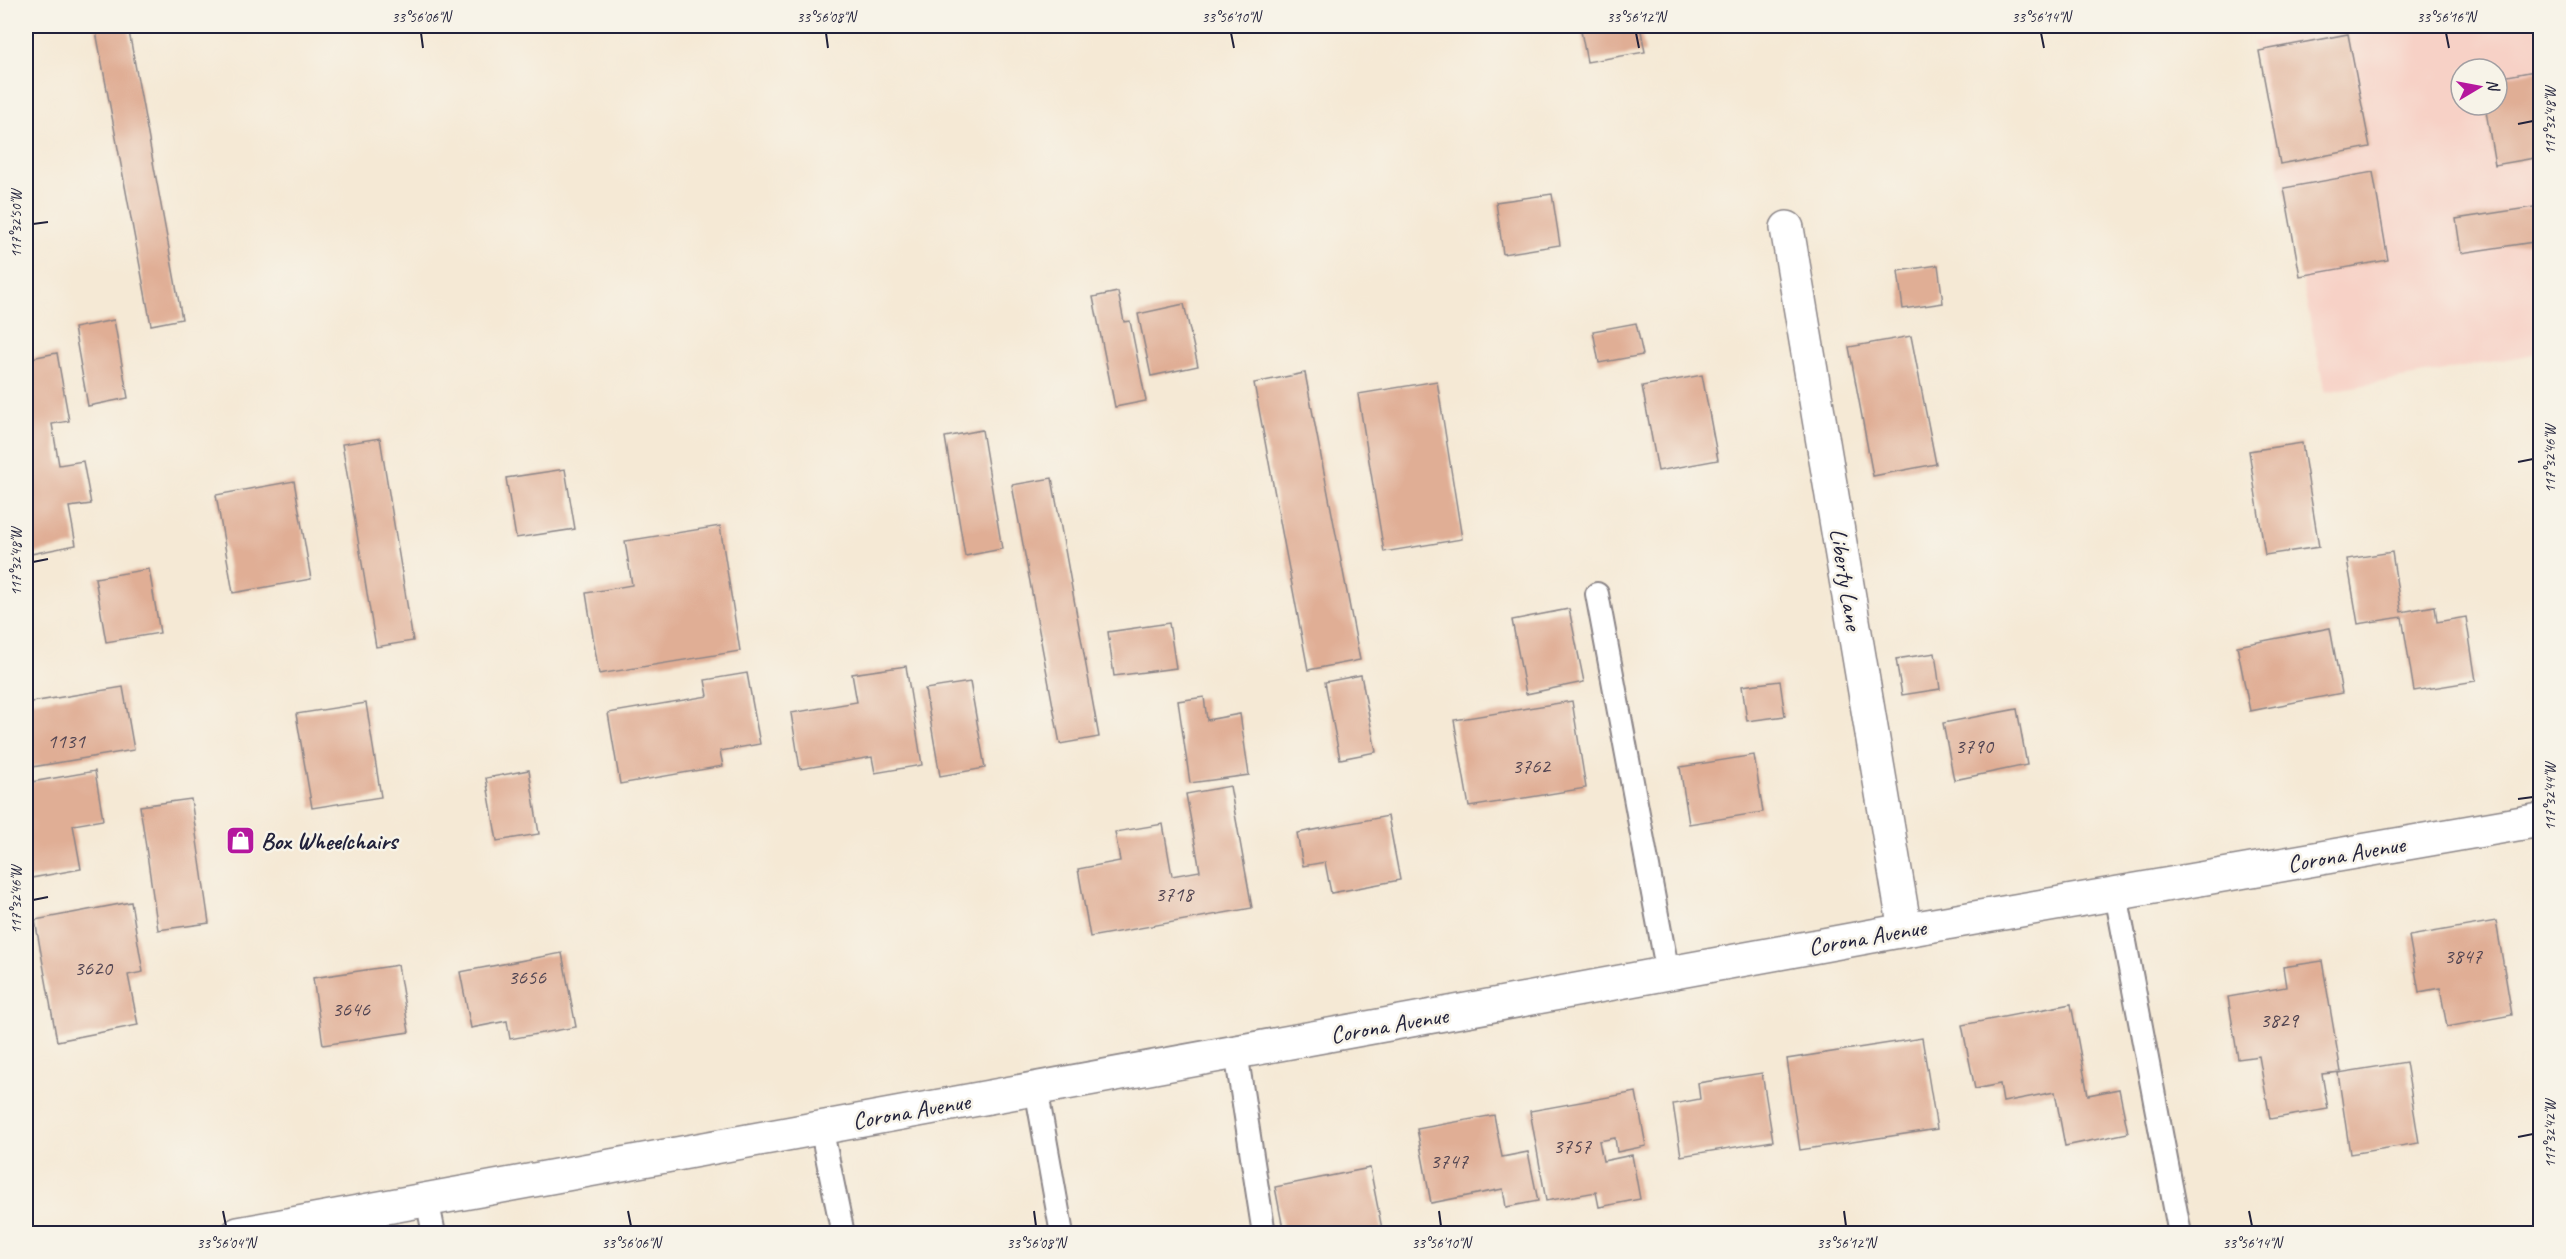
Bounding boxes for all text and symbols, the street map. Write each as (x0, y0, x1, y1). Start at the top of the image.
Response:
text: 33°56'06"N (391, 8, 454, 27)
text: 33°56'08"N (796, 8, 859, 27)
text: 33°56'10"N (1201, 8, 1264, 27)
text: 33°56'12"N (1606, 8, 1669, 27)
text: 33°56'14"N (2011, 8, 2074, 27)
text: 33°56'16"N (2416, 8, 2479, 27)
north arrow (2449, 57, 2509, 117)
text: N (2482, 78, 2504, 94)
text: 117°32'48"W (2541, 84, 2560, 155)
text: 117°32'50"W (7, 187, 26, 258)
text: 117°32'46"W (2541, 422, 2560, 493)
text: 117°32'48"W (7, 525, 26, 596)
street label: Liberty Lane (1823, 526, 1869, 634)
house number: 1131 (47, 728, 86, 754)
house number: 3790 (1955, 733, 1994, 759)
house number: 3762 (1512, 753, 1551, 779)
text: 117°32'44"W (2541, 760, 2560, 831)
shop icon: Box Wheelchairs (224, 825, 256, 857)
place label: Box Wheelchairs (261, 826, 400, 856)
street label: Corona Avenue (2285, 829, 2409, 879)
text: 117°32'46"W (7, 863, 26, 934)
house number: 3718 (1155, 881, 1195, 907)
street label: Corona Avenue (1806, 912, 1930, 962)
house number: 3847 (2444, 943, 2483, 969)
house number: 3620 (74, 955, 113, 981)
house number: 3656 (508, 964, 546, 990)
house number: 3646 (332, 996, 370, 1022)
street label: Corona Avenue (1328, 1000, 1452, 1050)
house number: 3829 (2260, 1007, 2299, 1033)
street label: Corona Avenue (850, 1086, 974, 1136)
text: 117°32'42"W (2541, 1097, 2560, 1168)
house number: 3757 (1553, 1133, 1592, 1159)
house number: 3747 (1430, 1148, 1469, 1174)
text: 33°56'04"N (196, 1234, 259, 1253)
text: 33°56'06"N (601, 1234, 664, 1253)
text: 33°56'08"N (1006, 1234, 1069, 1253)
text: 33°56'10"N (1411, 1234, 1474, 1253)
text: 33°56'12"N (1816, 1234, 1879, 1253)
text: 33°56'14"N (2222, 1234, 2285, 1253)

